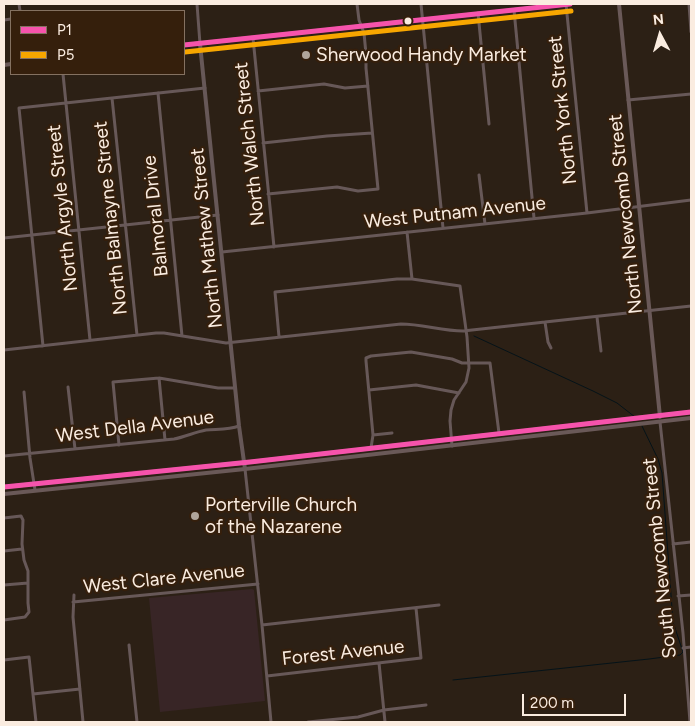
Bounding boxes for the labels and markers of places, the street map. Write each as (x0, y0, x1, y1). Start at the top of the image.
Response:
unlabelled marker (403, 16, 413, 26)
place label: Sherwood Handy Market (316, 44, 527, 66)
marker: Sherwood Handy Market (300, 49, 312, 61)
place label: Porterville Church of the Nazarene (205, 494, 357, 538)
marker: Porterville Church of the Nazarene (189, 510, 201, 522)

